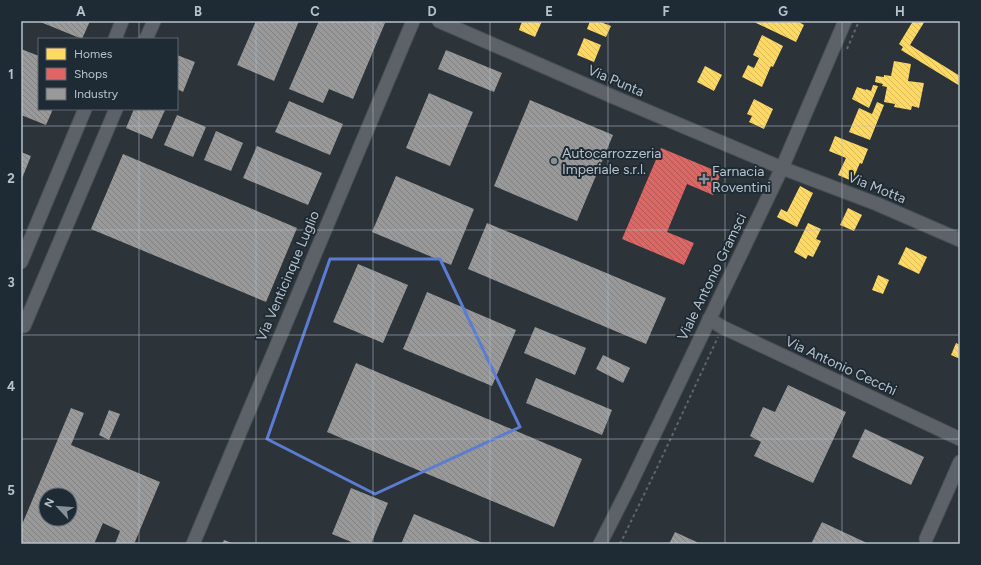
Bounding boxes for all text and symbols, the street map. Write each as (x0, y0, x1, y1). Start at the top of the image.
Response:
text: A (76, 4, 86, 19)
text: B (194, 4, 202, 19)
text: C (310, 4, 320, 19)
text: D (427, 4, 437, 19)
text: E (545, 4, 553, 19)
text: F (662, 4, 670, 19)
text: G (778, 4, 788, 19)
text: H (895, 4, 905, 19)
legend (38, 38, 178, 110)
text: Homes (74, 47, 113, 61)
street label: Via Punta (585, 62, 647, 100)
text: 1 (8, 67, 14, 82)
text: Shops (74, 67, 108, 81)
text: Industry (74, 87, 119, 101)
place label: Autocarrozzeria Imperiale s.r.l. (562, 145, 661, 178)
marker: Autocarrozzeria Imperiale s.r.l. (549, 156, 559, 166)
place label: Farnacia Roventini (712, 163, 771, 196)
street label: Via Motta (845, 169, 909, 207)
text: 2 (7, 171, 15, 186)
marker: Farnacia Roventini (699, 174, 709, 184)
street label: Via Venticinque Luglio (253, 208, 323, 344)
street label: Viale Antonio Gramsci (674, 211, 750, 343)
text: 3 (7, 275, 15, 290)
street label: Via Antonio Cecchi (783, 333, 899, 399)
text: 4 (7, 379, 15, 394)
text: 5 (7, 483, 15, 498)
north arrow (38, 487, 78, 527)
text: N (42, 496, 57, 510)

